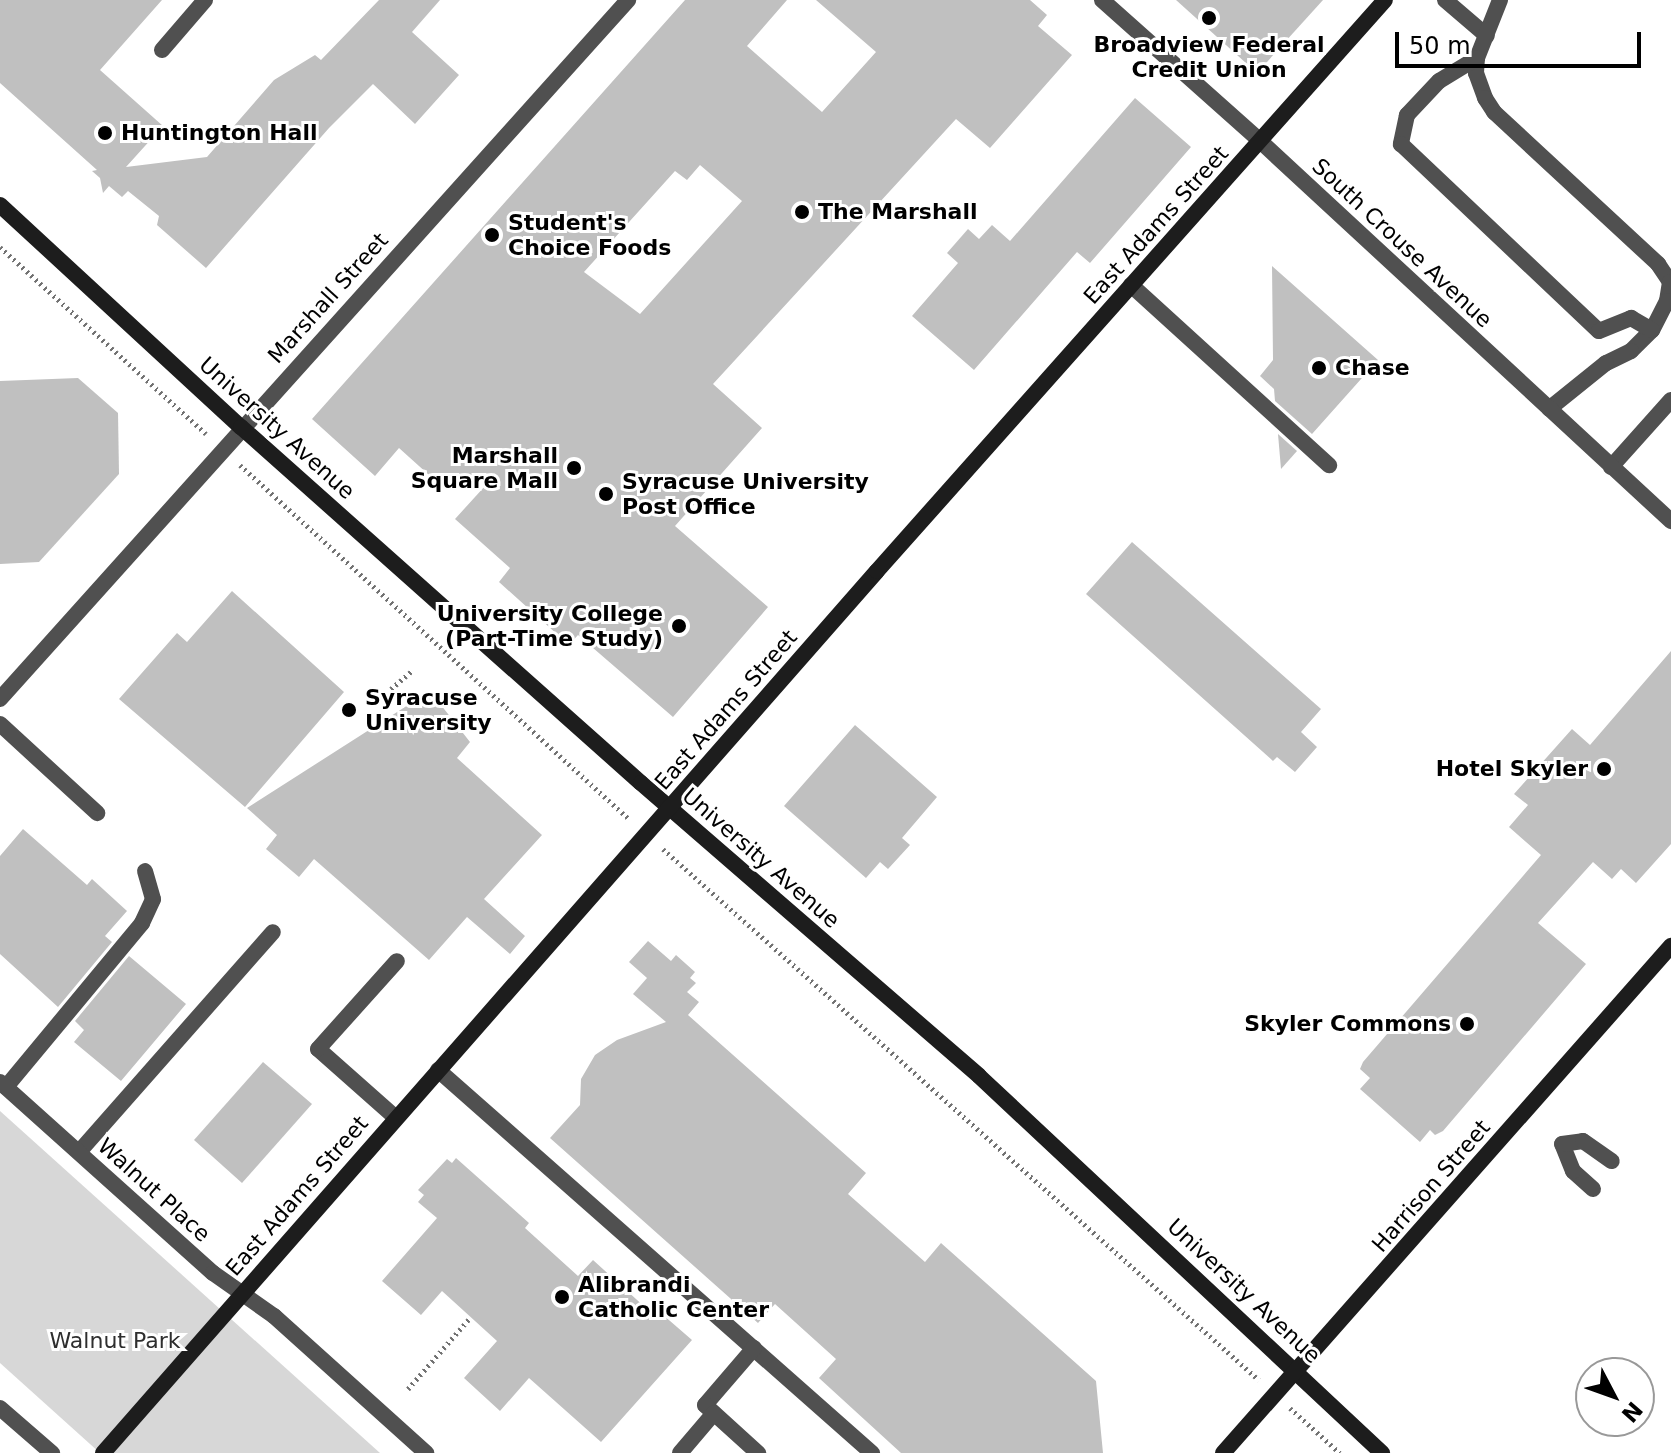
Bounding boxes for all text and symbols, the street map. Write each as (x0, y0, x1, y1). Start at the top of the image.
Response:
marker: Broadview Federal Credit Union (1200, 9, 1218, 27)
scale bar (1399, 16, 1645, 66)
place label: Broadview Federal Credit Union (1093, 31, 1325, 82)
text: 50 m (1409, 32, 1471, 60)
place label: Huntington Hall (121, 120, 317, 146)
marker: Huntington Hall (96, 124, 114, 142)
street label: East Adams Street (1078, 141, 1234, 309)
street label: South Crouse Avenue (1307, 153, 1497, 333)
place label: The Marshall (818, 199, 978, 225)
marker: The Marshall (793, 203, 811, 221)
place label: Student's Choice Foods (508, 209, 671, 260)
marker: Student's Choice Foods (483, 226, 501, 244)
street label: Marshall Street (262, 227, 394, 369)
street label: University Avenue (194, 351, 360, 505)
place label: Chase (1335, 355, 1410, 381)
marker: Chase (1310, 359, 1328, 377)
place label: Marshall Square Mall (411, 442, 558, 494)
marker: Marshall Square Mall (565, 459, 583, 477)
place label: Syracuse University Post Office (622, 468, 869, 520)
marker: Syracuse University Post Office (597, 485, 615, 503)
place label: University College (Part-Time Study) (437, 600, 663, 652)
marker: University College (Part-Time Study) (670, 617, 688, 635)
street label: East Adams Street (649, 625, 803, 795)
place label: Syracuse University (365, 684, 492, 736)
marker: Syracuse University (340, 701, 358, 719)
place label: Hotel Skyler (1436, 756, 1588, 782)
marker: Hotel Skyler (1595, 760, 1613, 778)
street label: University Avenue (677, 783, 845, 933)
place label: Skyler Commons (1244, 1011, 1451, 1037)
marker: Skyler Commons (1458, 1015, 1476, 1033)
street label: East Adams Street (220, 1111, 374, 1281)
street label: Harrison Street (1366, 1114, 1496, 1258)
street label: Walnut Place (92, 1133, 216, 1247)
street label: University Avenue (1162, 1213, 1326, 1369)
place label: Alibrandi Catholic Center (578, 1271, 769, 1322)
marker: Alibrandi Catholic Center (553, 1288, 571, 1306)
park label: Walnut Park (50, 1328, 180, 1354)
north arrow (1575, 1357, 1655, 1437)
text: N (1617, 1397, 1647, 1427)

